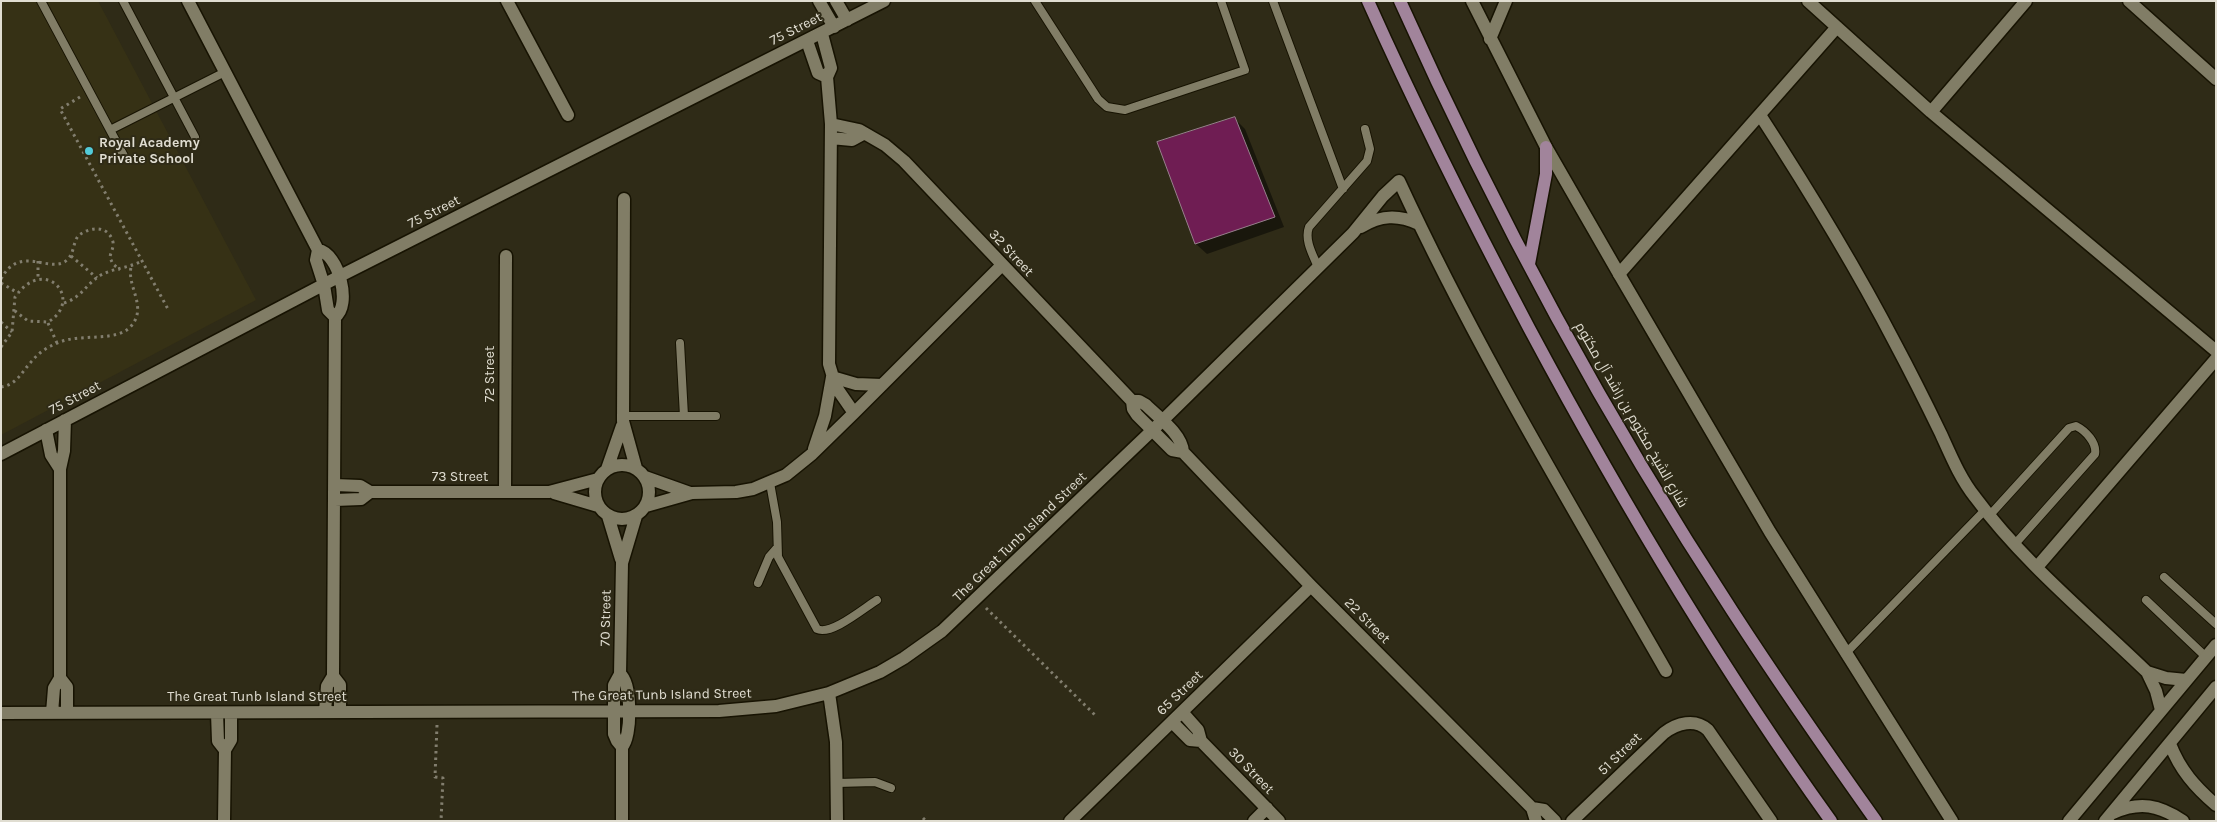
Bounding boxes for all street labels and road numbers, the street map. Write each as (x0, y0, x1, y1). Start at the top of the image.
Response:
street label: 75 Street (767, 9, 825, 49)
street label: 75 Street (405, 192, 463, 232)
street label: 32 Street (985, 226, 1037, 280)
street label: شارع الشيخ مكتوم بن راشد آل مكتوم (1571, 319, 1691, 511)
street label: 72 Street (482, 346, 498, 402)
street label: 75 Street (46, 377, 104, 419)
street label: 73 Street (432, 469, 488, 485)
street label: The Great Tunb Island Street (950, 469, 1090, 605)
street label: 70 Street (597, 590, 615, 646)
street label: 22 Street (1341, 595, 1393, 647)
street label: 65 Street (1153, 667, 1207, 719)
street label: The Great Tunb Island Street (572, 685, 752, 705)
street label: The Great Tunb Island Street (167, 689, 347, 705)
street label: 51 Street (1595, 729, 1645, 779)
street label: 30 Street (1225, 744, 1277, 798)

